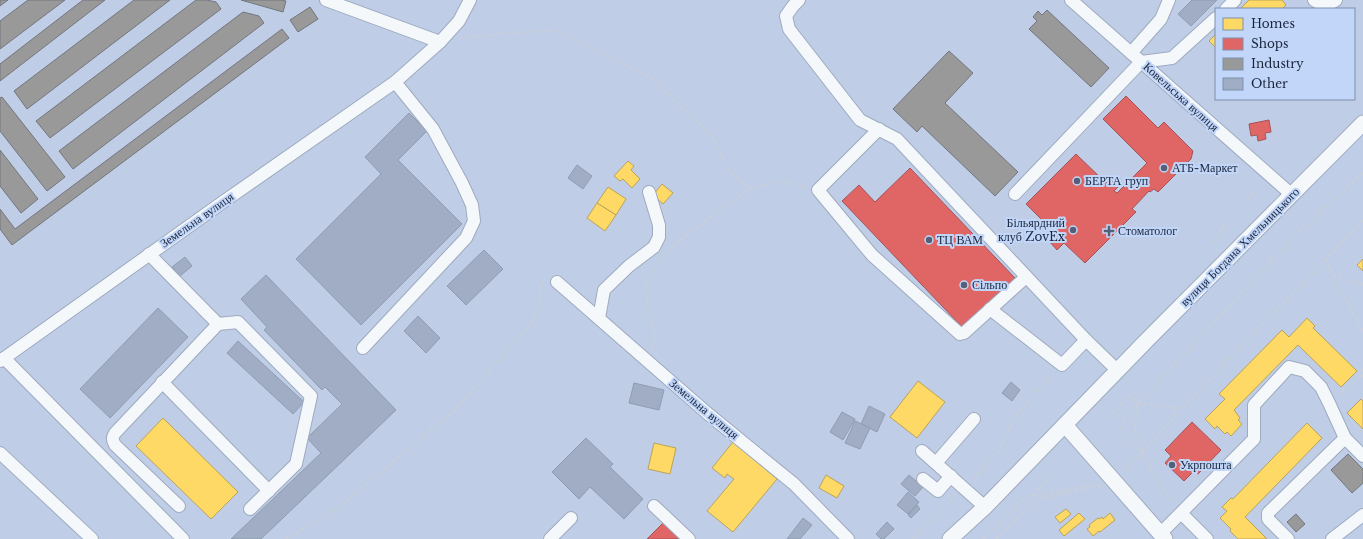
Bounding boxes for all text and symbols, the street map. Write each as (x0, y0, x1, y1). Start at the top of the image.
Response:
legend (1215, 8, 1355, 100)
text: Homes (1251, 16, 1295, 31)
text: Shops (1251, 36, 1288, 51)
text: Industry (1251, 56, 1304, 71)
street label: Ковельська вулиця (1141, 59, 1222, 135)
text: Other (1251, 76, 1288, 91)
place label: АТБ-Маркет (1172, 160, 1238, 175)
marker: АТБ-Маркет (1159, 163, 1169, 173)
place label: БЕРТА груп (1085, 173, 1149, 188)
marker: БЕРТА груп (1072, 176, 1082, 186)
street label: вулиця Богдана Хмельницького (1177, 184, 1302, 309)
street label: Земельна вулиця (157, 189, 237, 250)
place label: Більярдний клуб ZovEx (998, 215, 1066, 244)
place label: Стоматолог (1118, 223, 1177, 238)
marker: Більярдний клуб ZovEx (1068, 225, 1078, 235)
marker: Стоматолог (1103, 225, 1115, 237)
place label: ТЦ ВАМ (937, 232, 983, 247)
marker: ТЦ ВАМ (924, 235, 934, 245)
place label: Сільпо (972, 277, 1007, 292)
marker: Сільпо (959, 280, 969, 290)
street label: Земельна вулиця (667, 375, 742, 442)
place label: Укрпошта (1180, 457, 1232, 472)
marker: Укрпошта (1167, 460, 1177, 470)

